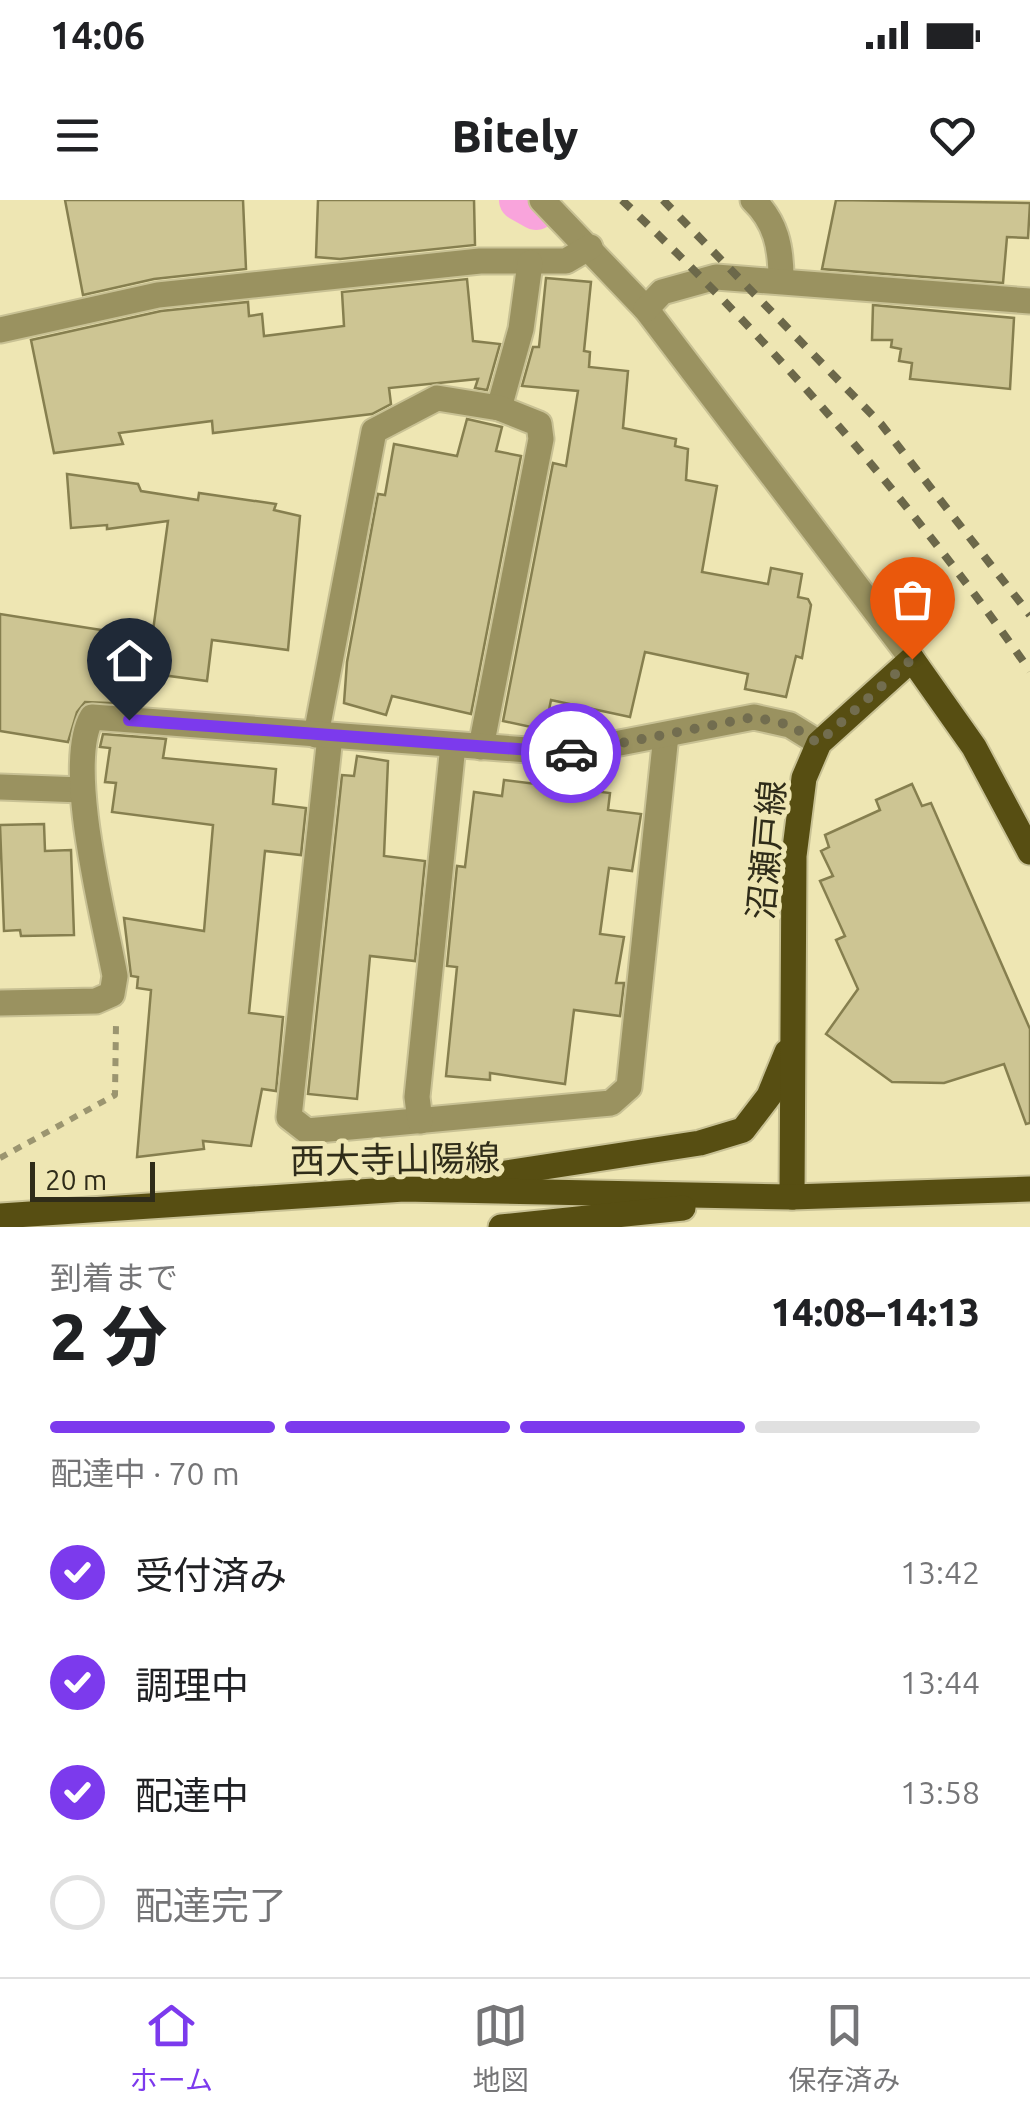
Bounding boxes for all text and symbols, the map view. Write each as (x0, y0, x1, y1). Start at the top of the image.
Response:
text: 14:06 (50, 14, 145, 56)
icon: menu (50, 108, 105, 163)
icon: heart (925, 108, 980, 163)
text: Bitely (452, 110, 578, 161)
pin (870, 557, 955, 660)
icon: bag (885, 572, 940, 627)
pin (87, 618, 172, 721)
icon: home (102, 633, 157, 688)
courier (521, 703, 621, 803)
icon: car (544, 726, 599, 781)
street label: 沼瀬戸線 (740, 779, 792, 921)
street label: 西大寺山陽線 (290, 1137, 500, 1181)
scale bar (30, 1157, 155, 1201)
text: 20 m (45, 1164, 107, 1195)
text: 到着まで (50, 1259, 178, 1295)
text: 14:08–14:13 (771, 1291, 980, 1333)
text: 2 分 (50, 1299, 167, 1372)
text: 配達中 · 70 m (50, 1455, 240, 1491)
icon: check (50, 1545, 105, 1600)
text: 受付済み (135, 1554, 287, 1596)
text: 13:42 (900, 1554, 980, 1590)
icon: check (50, 1655, 105, 1710)
text: 調理中 (135, 1664, 249, 1706)
text: 13:44 (900, 1664, 980, 1700)
icon: check (50, 1765, 105, 1820)
text: 配達中 (135, 1774, 249, 1816)
text: 13:58 (900, 1774, 980, 1810)
text: 配達完了 (135, 1884, 287, 1926)
tab: ホーム (130, 1998, 213, 2098)
tab: 地図 (473, 1998, 529, 2098)
tab: 保存済み (788, 1998, 900, 2098)

